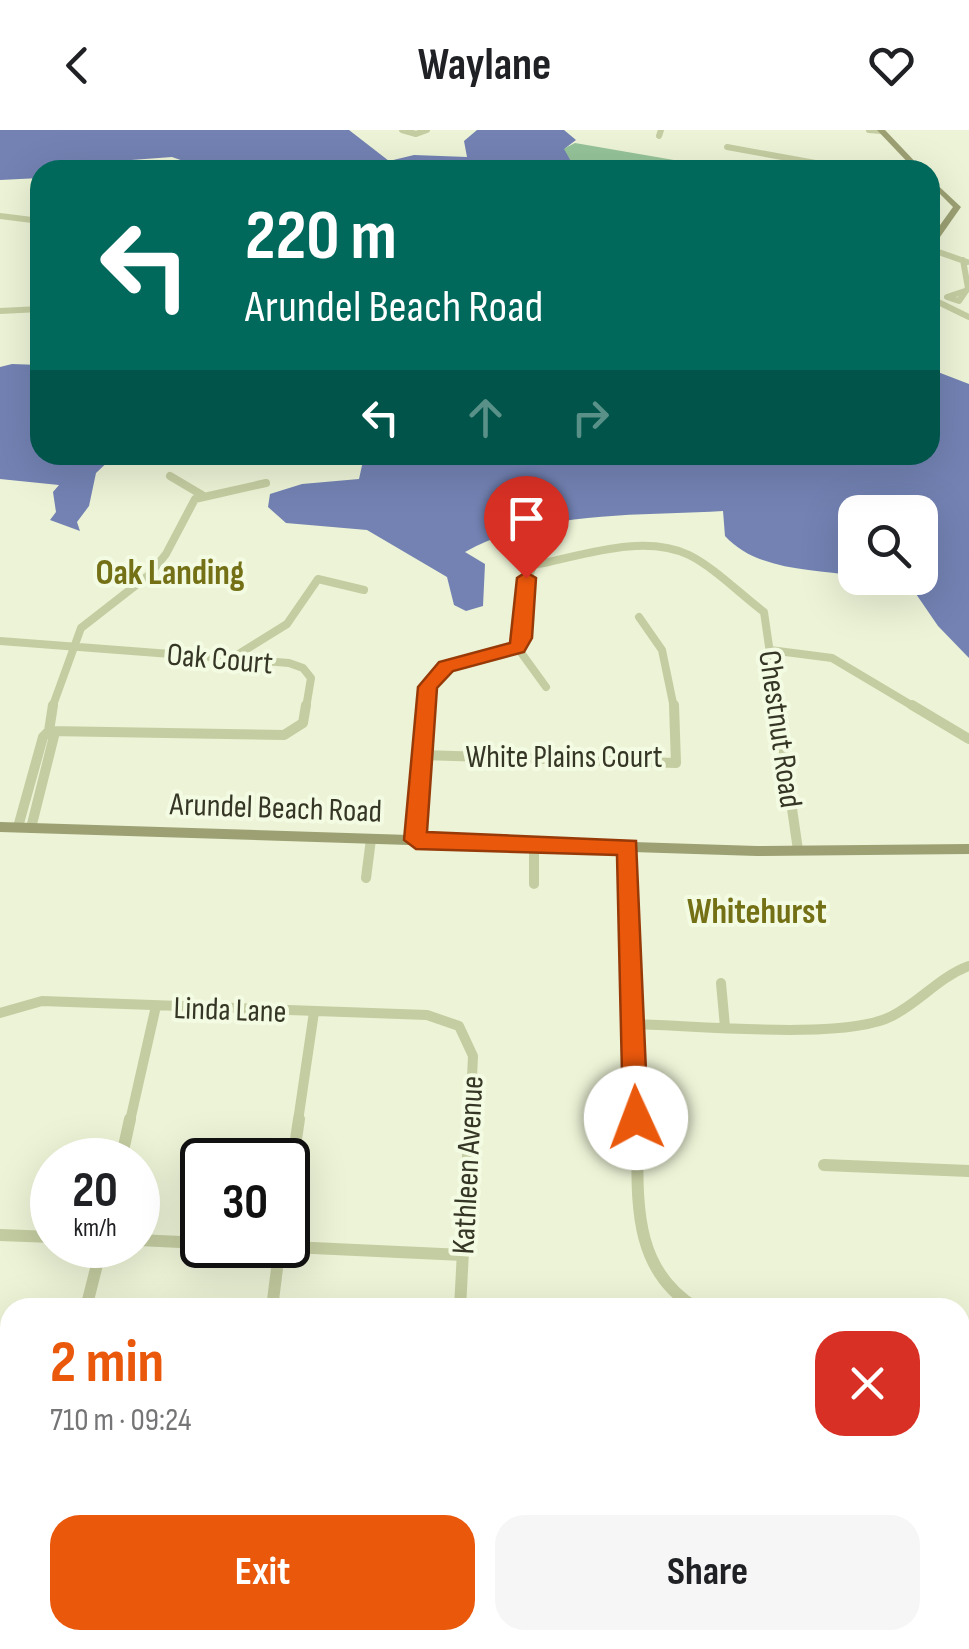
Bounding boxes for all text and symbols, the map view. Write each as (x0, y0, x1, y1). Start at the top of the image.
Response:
icon: back (50, 38, 105, 93)
text: Waylane (418, 38, 551, 93)
icon: heart (864, 38, 919, 93)
text: 220 m (245, 195, 397, 279)
icon: left (80, 200, 210, 330)
text: Arundel Beach Road (245, 280, 543, 335)
icon: left (353, 390, 408, 445)
icon: ahead (458, 390, 513, 445)
icon: right (563, 390, 618, 445)
pin (484, 476, 569, 579)
icon: arrive (499, 491, 554, 546)
map controls (838, 495, 938, 595)
button: search (838, 495, 938, 595)
district label: Oak Landing (95, 552, 245, 595)
street label: Oak Court (165, 635, 275, 684)
street label: Chestnut Road (749, 648, 810, 810)
street label: White Plains Court (465, 738, 663, 777)
street label: Arundel Beach Road (168, 785, 383, 832)
district label: Whitehurst (687, 891, 827, 934)
street label: Linda Lane (173, 989, 287, 1032)
position arrow (584, 1066, 688, 1170)
street label: Kathleen Avenue (444, 1075, 493, 1255)
speed limit sign: 30 (180, 1138, 310, 1268)
text: 20 (72, 1161, 118, 1221)
text: km/h (73, 1213, 117, 1244)
text: 2 min (50, 1327, 164, 1399)
button: close (815, 1331, 920, 1436)
text: 710 m · 09:24 (50, 1401, 191, 1440)
button: Exit (50, 1515, 475, 1630)
button: Share (495, 1515, 920, 1630)

